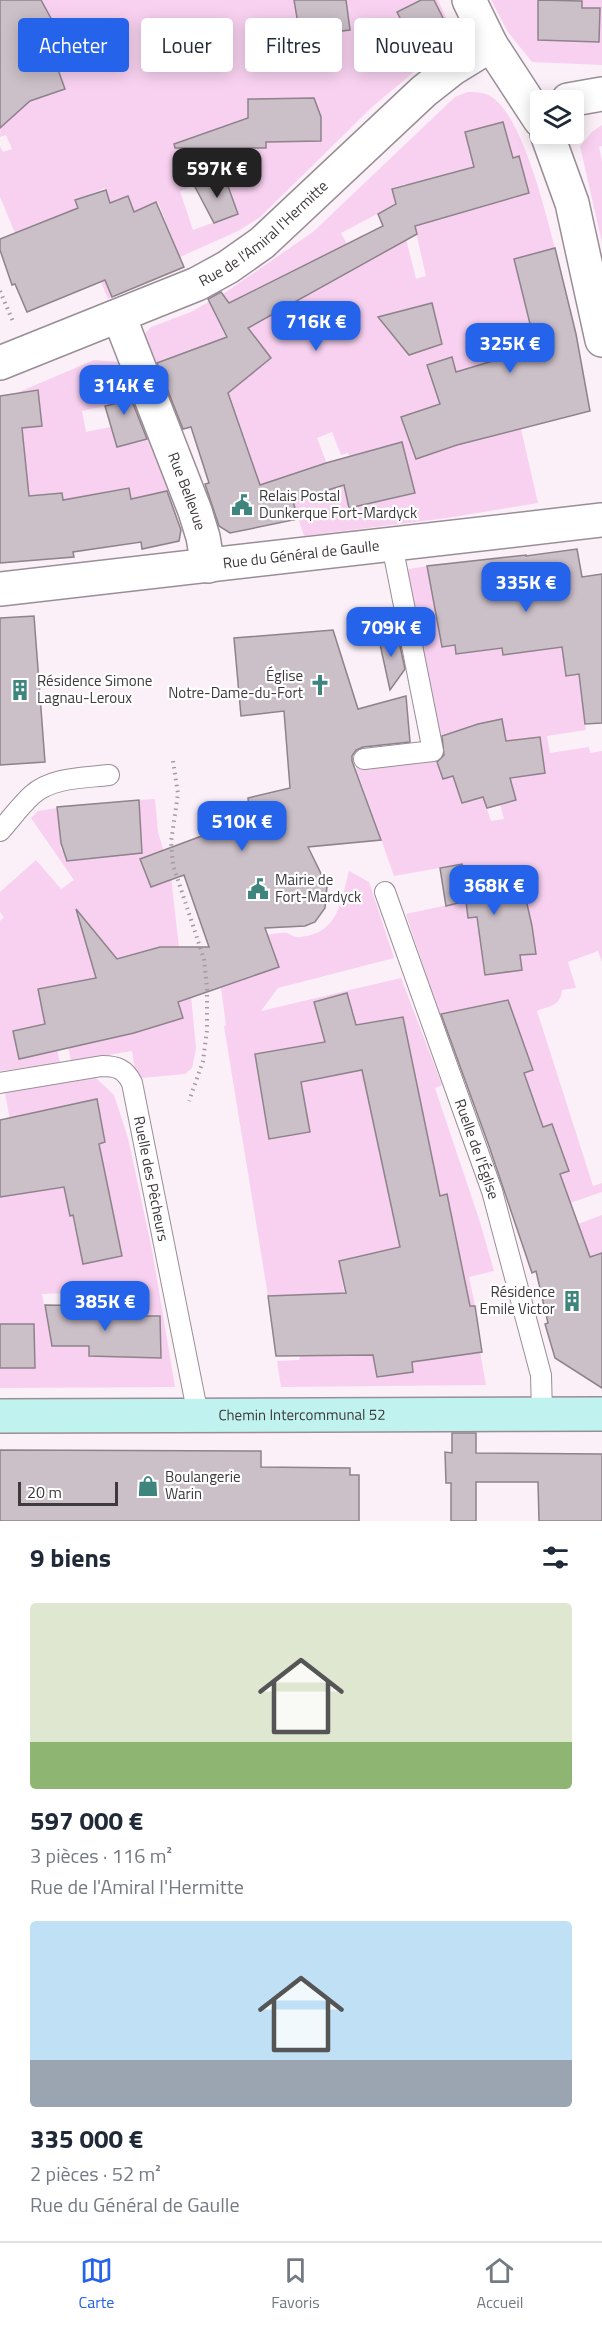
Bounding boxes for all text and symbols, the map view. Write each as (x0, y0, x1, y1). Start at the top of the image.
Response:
chip: Acheter (18, 18, 129, 72)
chip: Louer (141, 18, 233, 72)
chip: Filtres (245, 18, 342, 72)
chip: Nouveau (354, 18, 475, 72)
map controls (530, 90, 584, 144)
button: layers (530, 90, 584, 144)
pin: 597K € (168, 148, 266, 199)
text: 597K € (186, 152, 248, 183)
street label: Rue de l'Amiral l'Hermitte (194, 175, 333, 292)
pin: 716K € (267, 301, 365, 352)
text: 716K € (285, 305, 347, 336)
pin: 325K € (461, 323, 559, 374)
text: 325K € (479, 327, 541, 358)
pin: 314K € (75, 365, 173, 416)
text: 314K € (93, 369, 155, 400)
street label: Rue Bellevue (162, 449, 212, 533)
place label: Relais Postal Dunkerque Fort-Mardyck (259, 484, 417, 524)
public building icon: Relais Postal Dunkerque Fort-Mardyck (230, 493, 254, 517)
street label: Rue du Général de Gaulle (222, 534, 380, 574)
pin: 335K € (477, 562, 575, 613)
text: 335K € (495, 566, 557, 597)
pin: 709K € (342, 607, 440, 658)
text: 709K € (360, 611, 422, 642)
place label: Église Notre-Dame-du-Fort (168, 664, 304, 704)
place label: Résidence Simone Lagnau-Leroux (37, 669, 152, 709)
church icon: Église Notre-Dame-du-Fort (308, 673, 332, 697)
building icon: Résidence Simone Lagnau-Leroux (8, 678, 32, 702)
pin: 510K € (193, 801, 291, 852)
text: 510K € (211, 805, 273, 836)
pin: 368K € (445, 865, 543, 916)
place label: Mairie de Fort-Mardyck (275, 868, 361, 908)
text: 368K € (463, 869, 525, 900)
public building icon: Mairie de Fort-Mardyck (246, 877, 270, 901)
street label: Ruelle de l'Église (449, 1095, 506, 1202)
street label: Ruelle des Pêcheurs (128, 1114, 175, 1243)
place label: Résidence Emile Victor (480, 1280, 555, 1320)
pin: 385K € (56, 1281, 154, 1332)
text: 385K € (74, 1285, 136, 1316)
building icon: Résidence Emile Victor (560, 1289, 584, 1313)
street label: Chemin Intercommunal 52 (218, 1403, 386, 1426)
place label: Boulangerie Warin (165, 1465, 241, 1505)
shop icon: Boulangerie Warin (136, 1474, 160, 1498)
scale bar (18, 1479, 118, 1506)
text: 20 m (27, 1480, 62, 1504)
text: 9 biens (30, 1538, 111, 1577)
icon: filters (539, 1541, 572, 1574)
icon: home (247, 1642, 355, 1750)
text: 597 000 € (30, 1801, 143, 1840)
text: 3 pièces · 116 m² (30, 1840, 172, 1871)
text: Rue de l'Amiral l'Hermitte (30, 1871, 244, 1902)
icon: home (247, 1960, 355, 2068)
text: 335 000 € (30, 2119, 143, 2158)
text: 2 pièces · 52 m² (30, 2158, 161, 2189)
text: Rue du Général de Gaulle (30, 2189, 240, 2220)
tab: Carte (78, 2254, 114, 2314)
tab: Favoris (271, 2254, 320, 2314)
tab: Accueil (476, 2254, 524, 2314)

